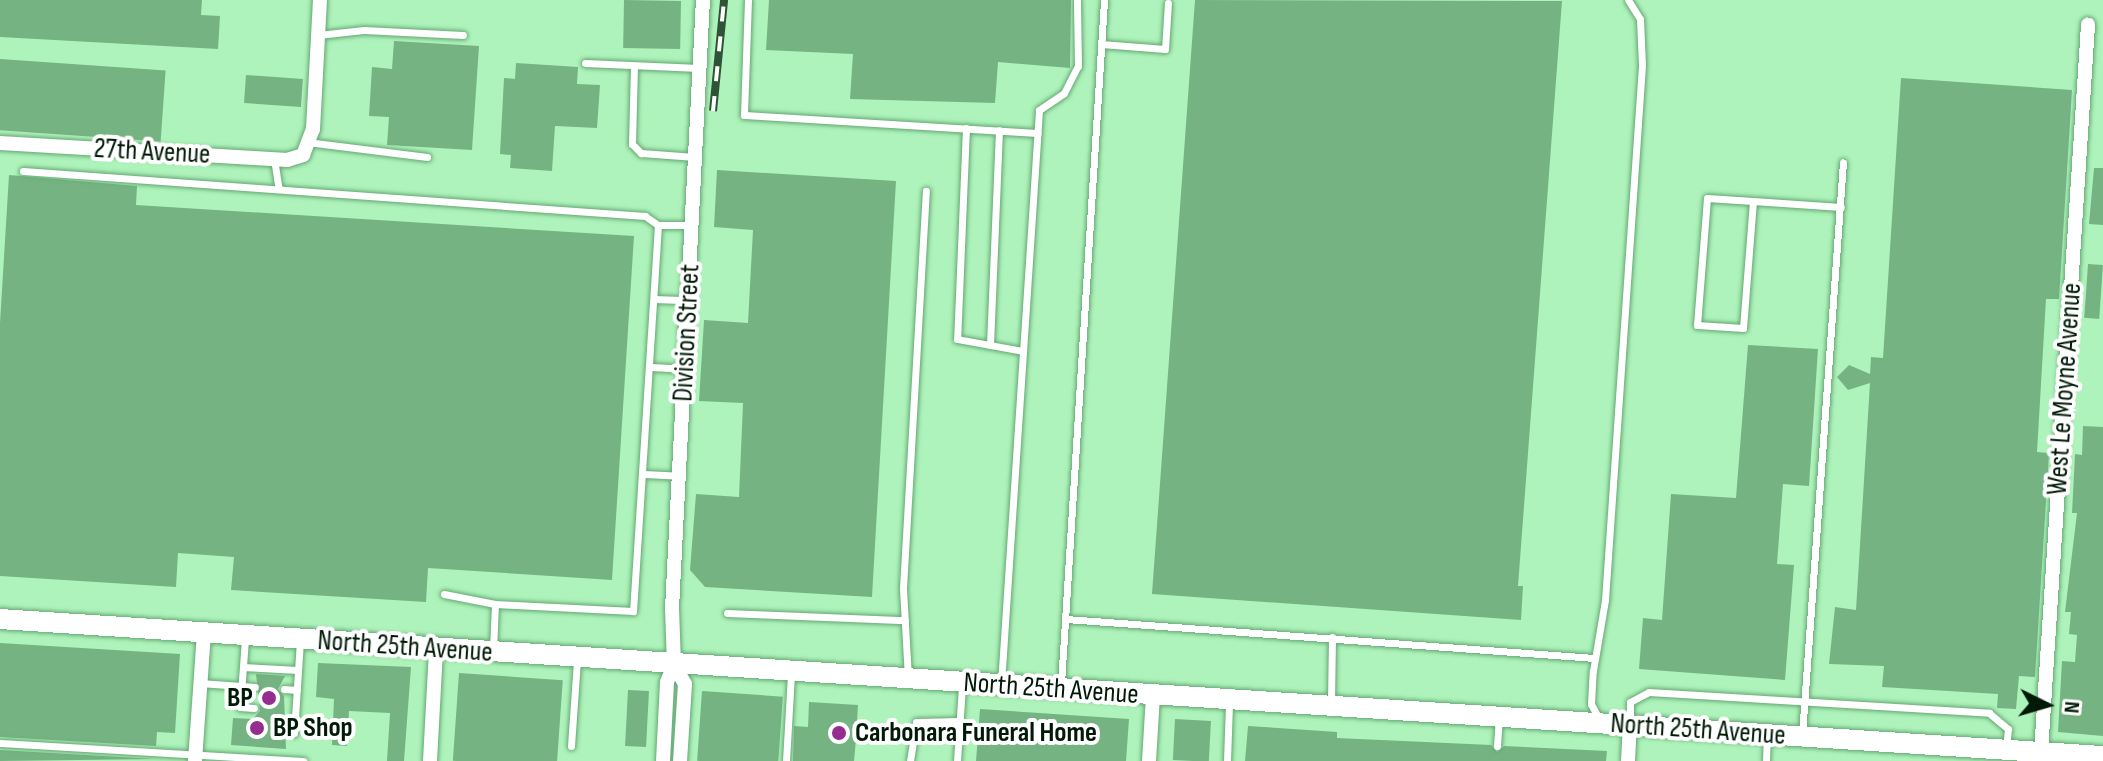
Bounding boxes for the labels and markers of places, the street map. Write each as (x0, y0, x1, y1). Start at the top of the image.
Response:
place label: BP (227, 681, 253, 715)
marker: BP (260, 689, 278, 707)
place label: BP Shop (273, 711, 353, 745)
place label: Carbonara Funeral Home (855, 716, 1097, 750)
marker: BP Shop (248, 719, 266, 737)
marker: Carbonara Funeral Home (830, 724, 848, 742)

